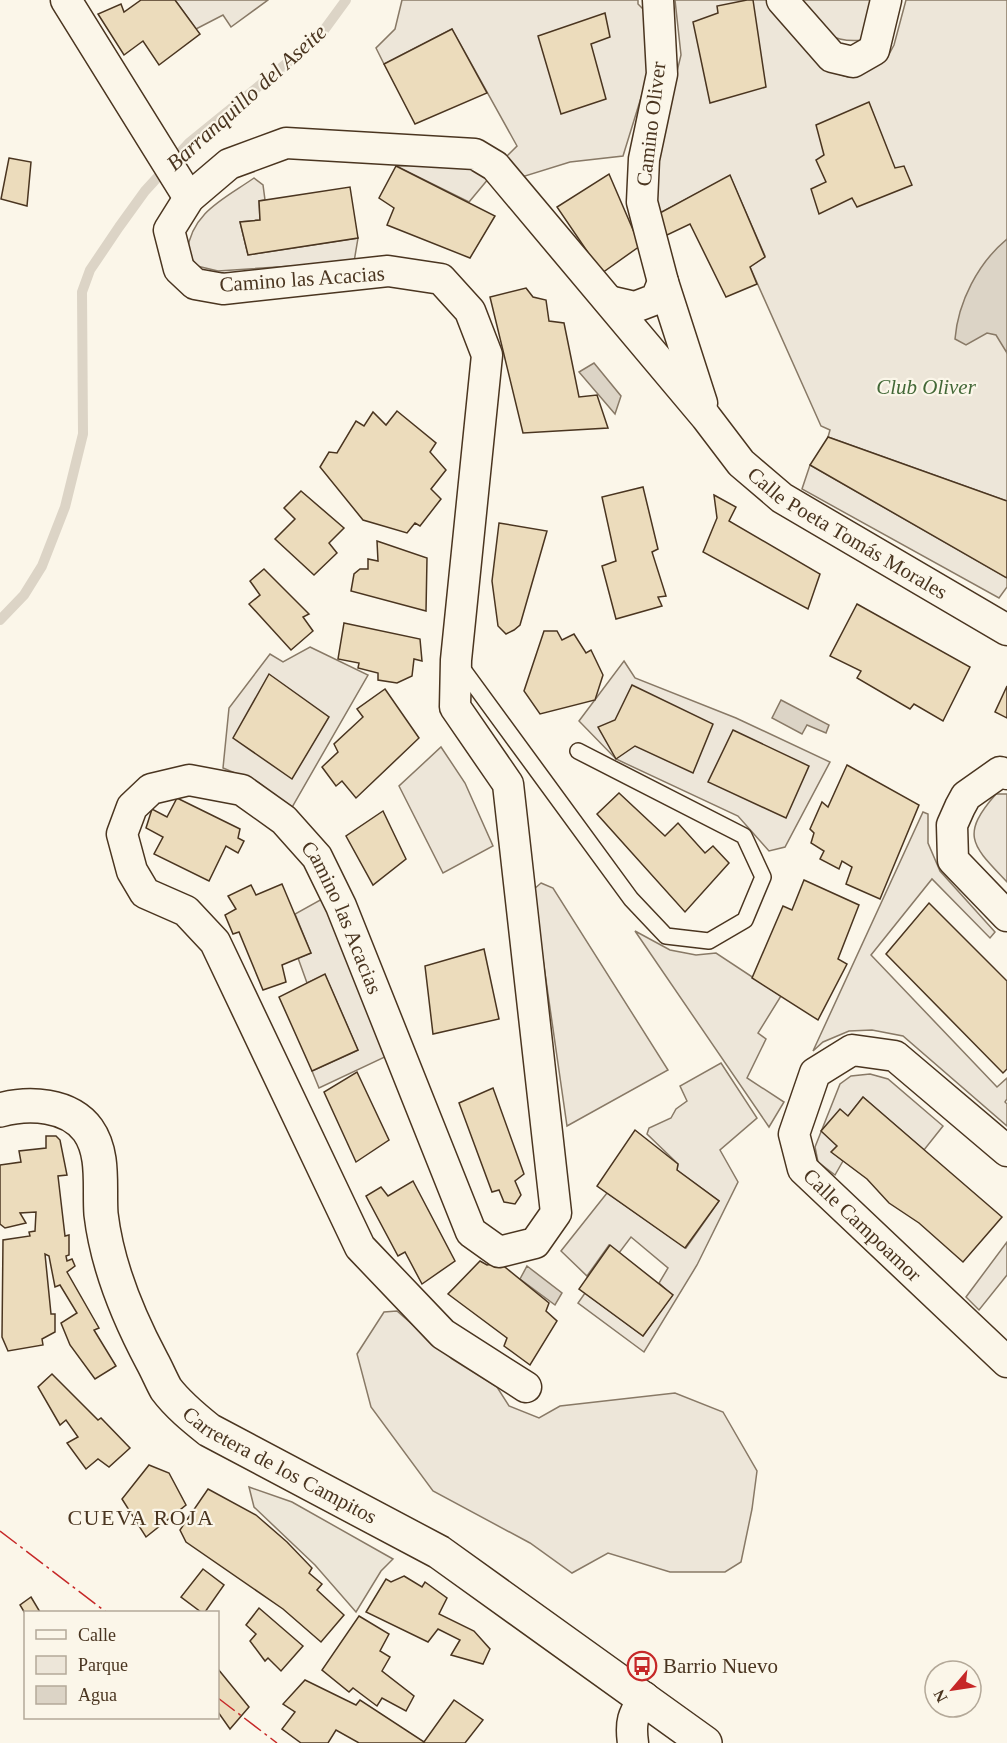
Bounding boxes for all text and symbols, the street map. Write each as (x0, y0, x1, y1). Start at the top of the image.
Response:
water label: Barranquillo del Aseite (161, 19, 331, 176)
street label: Camino Oliver (631, 60, 671, 188)
street label: Camino las Acacias (219, 261, 385, 297)
park label: Club Oliver (876, 375, 977, 399)
street label: Calle Poeta Tomás Morales (743, 462, 952, 604)
street label: Camino las Acacias (296, 836, 387, 997)
street label: Calle Campoamor (798, 1164, 926, 1286)
street label: Carretera de los Campitos (178, 1401, 381, 1529)
district label: CUEVA ROJA (67, 1505, 215, 1530)
legend (24, 1611, 219, 1719)
text: Calle (78, 1625, 116, 1645)
bus stop icon: Barrio Nuevo (626, 1650, 658, 1682)
place label: Barrio Nuevo (663, 1654, 778, 1678)
text: Parque (78, 1655, 128, 1675)
north arrow (923, 1659, 983, 1719)
text: Agua (78, 1685, 117, 1705)
text: N (930, 1686, 951, 1705)

